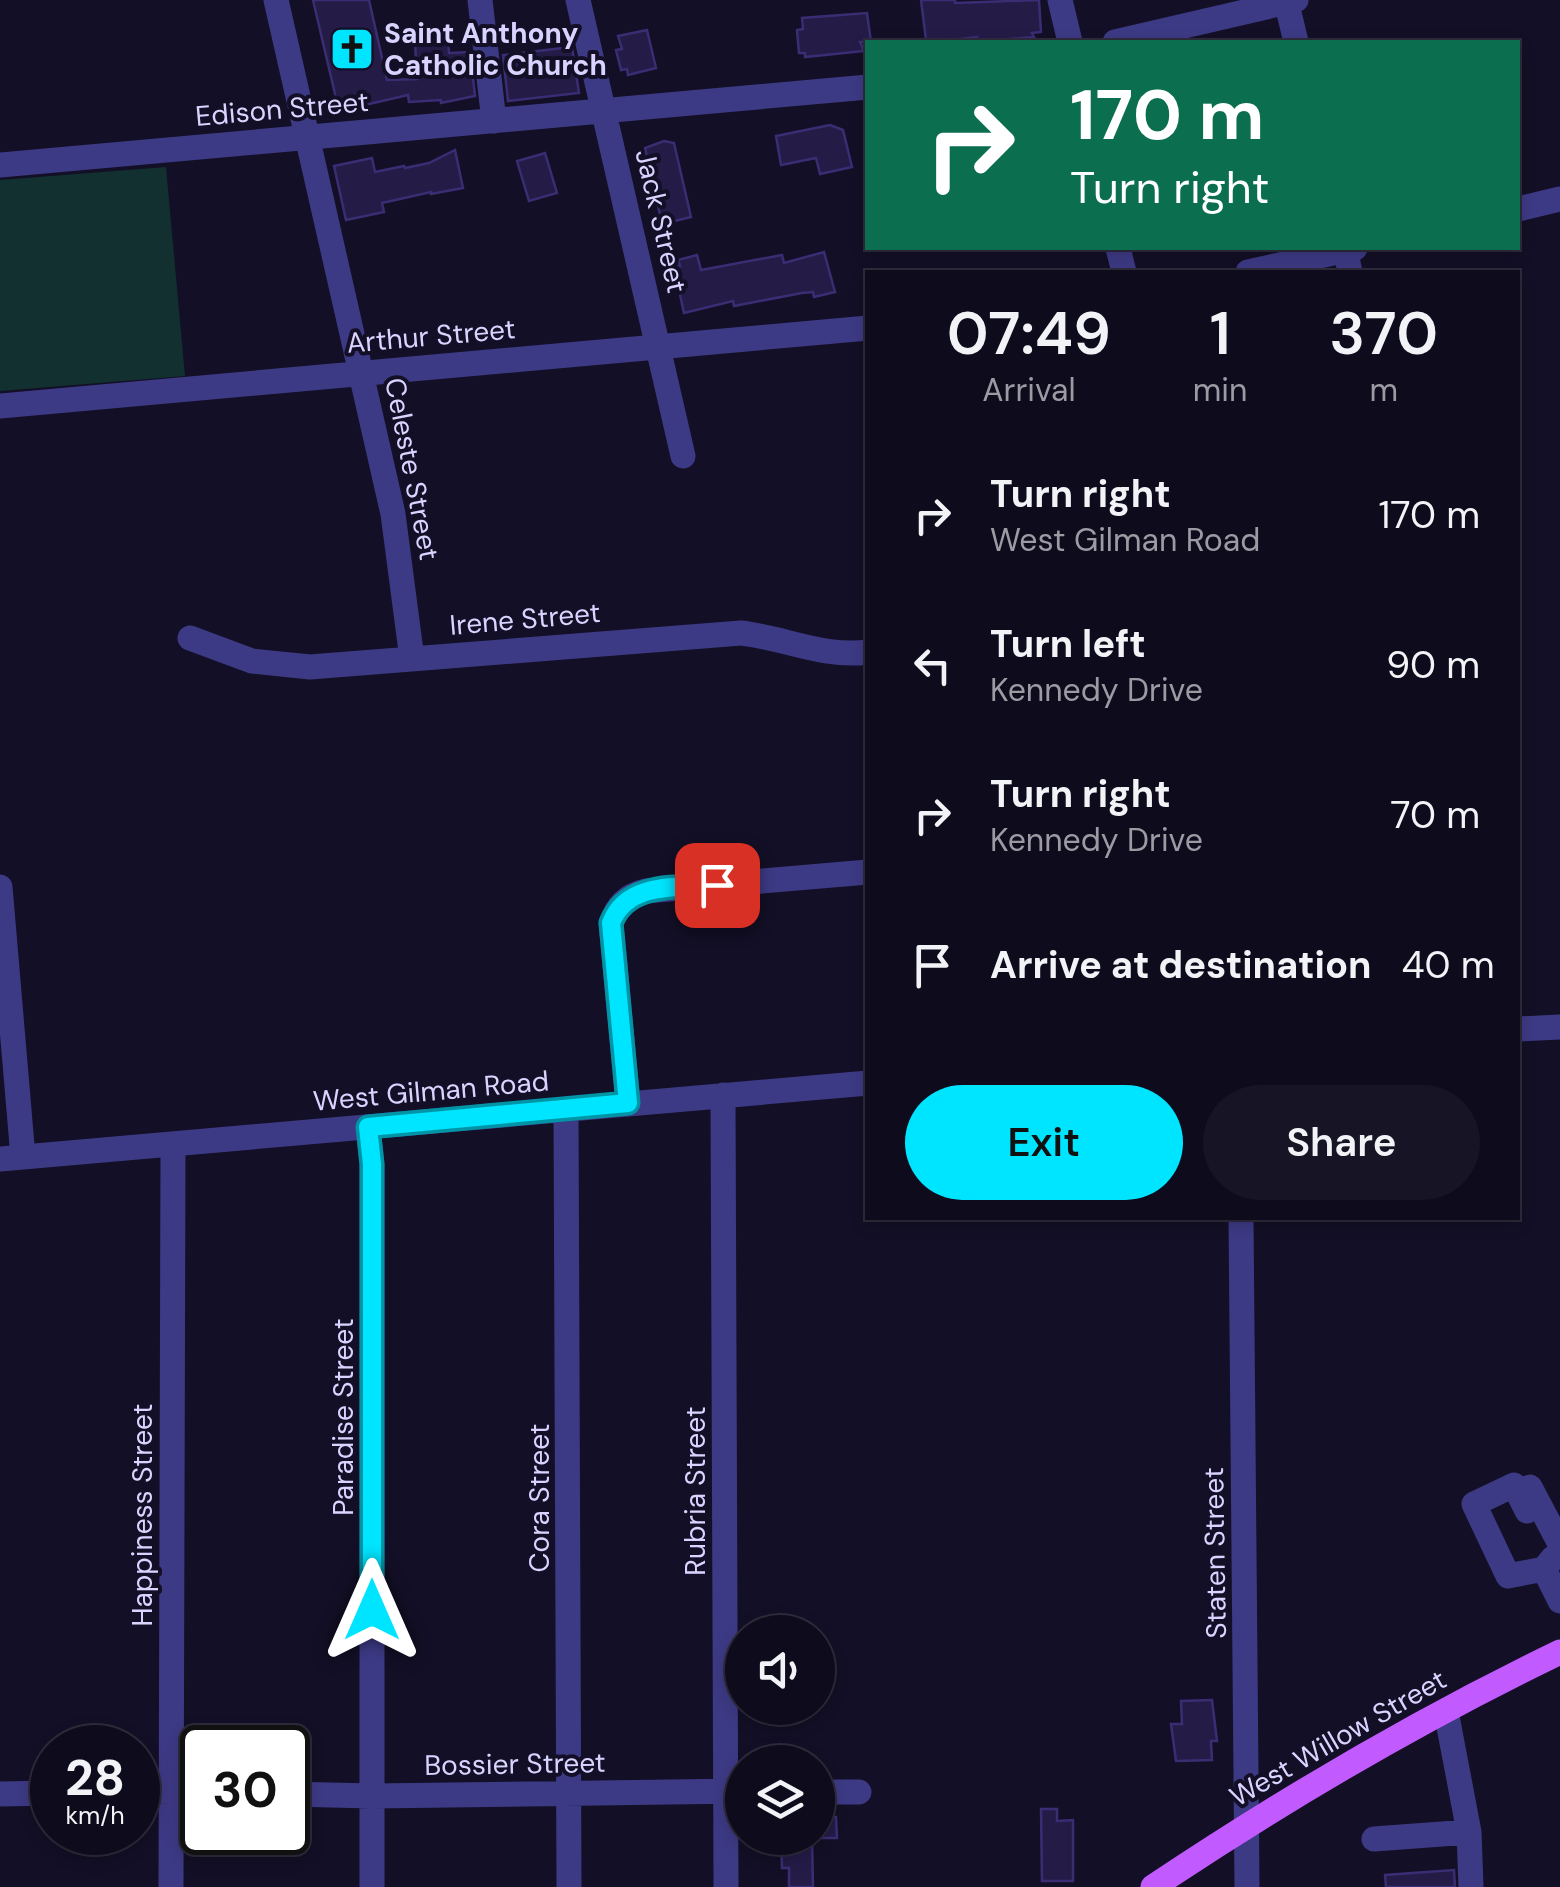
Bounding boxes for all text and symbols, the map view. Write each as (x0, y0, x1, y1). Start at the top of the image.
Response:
place label: Saint Anthony Catholic Church (384, 15, 607, 84)
church icon: Saint Anthony Catholic Church (329, 26, 375, 72)
text: 170 m (1070, 70, 1264, 161)
icon: right (905, 80, 1035, 210)
street label: Edison Street (194, 83, 370, 135)
street label: Jack Street (627, 146, 695, 296)
text: Turn right (1070, 158, 1269, 217)
text: 07:49 (947, 294, 1111, 373)
text: 1 (1210, 294, 1231, 373)
text: 370 (1329, 294, 1438, 373)
street label: Arthur Street (345, 310, 517, 362)
text: Arrival (982, 369, 1076, 411)
text: min (1193, 369, 1247, 411)
text: m (1369, 369, 1398, 411)
street label: Celeste Street (376, 375, 448, 563)
text: Turn right (990, 469, 1171, 519)
icon: right (905, 488, 960, 543)
text: 170 m (1378, 490, 1480, 540)
text: West Gilman Road (990, 519, 1260, 561)
street label: Irene Street (448, 594, 602, 644)
text: Turn left (990, 619, 1146, 669)
icon: left (905, 638, 960, 693)
text: 90 m (1386, 640, 1480, 690)
text: Kennedy Drive (990, 669, 1203, 711)
text: Turn right (990, 769, 1171, 819)
icon: right (905, 788, 960, 843)
text: 70 m (1390, 790, 1480, 840)
text: Kennedy Drive (990, 819, 1203, 861)
pin (675, 843, 760, 928)
icon: arrive (690, 858, 745, 913)
icon: arrive (905, 938, 960, 993)
text: Arrive at destination (990, 940, 1372, 990)
text: 40 m (1402, 940, 1495, 990)
street label: West Gilman Road (312, 1062, 550, 1120)
button: Exit (905, 1085, 1183, 1200)
button: Share (1203, 1085, 1480, 1200)
street label: Paradise Street (325, 1318, 362, 1516)
street label: Happiness Street (124, 1404, 161, 1626)
street label: Rubria Street (677, 1406, 714, 1576)
street label: Cora Street (521, 1423, 558, 1573)
street label: Staten Street (1195, 1467, 1235, 1639)
position arrow (320, 1558, 424, 1662)
map controls (725, 1615, 835, 1855)
button: sound (725, 1615, 835, 1725)
street label: West Willow Street (1223, 1661, 1453, 1815)
speed limit sign: 30 (180, 1725, 310, 1855)
street label: Bossier Street (424, 1744, 606, 1784)
text: 28 (65, 1745, 125, 1811)
button: layers (725, 1745, 835, 1855)
text: km/h (65, 1799, 125, 1832)

